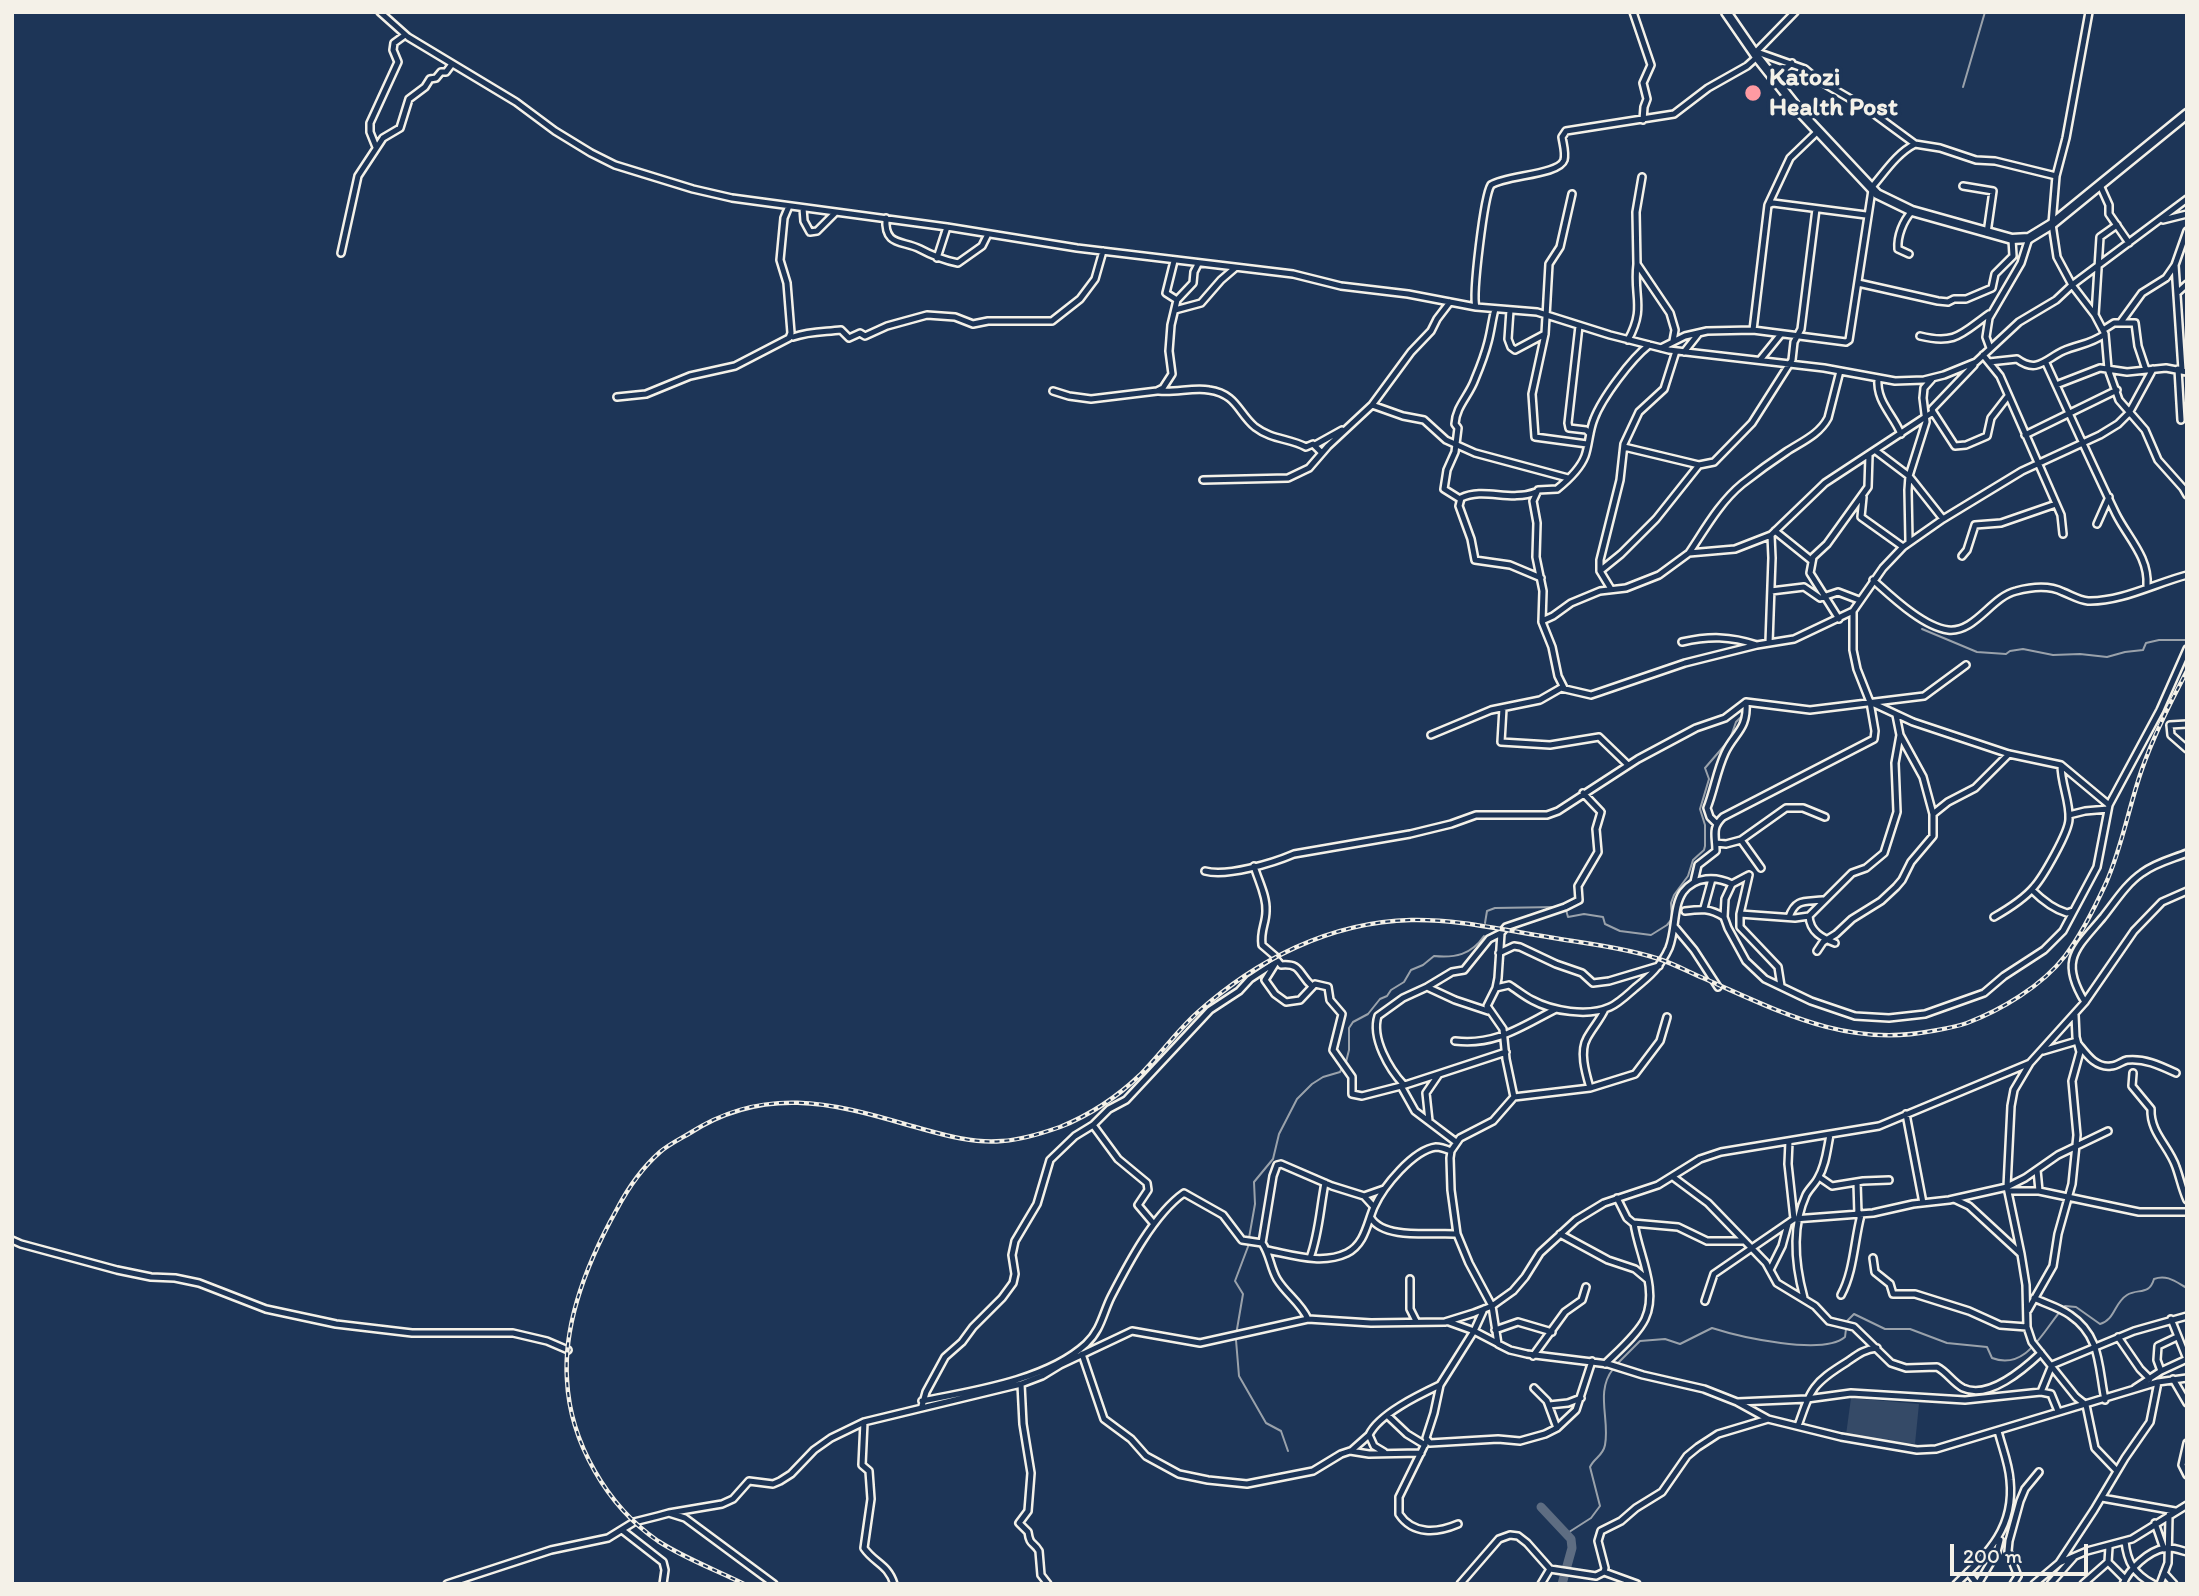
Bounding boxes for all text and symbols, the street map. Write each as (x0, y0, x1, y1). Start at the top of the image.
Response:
place label: Katozi Health Post (1769, 62, 1898, 124)
marker: Katozi Health Post (1743, 83, 1763, 103)
scale bar (1954, 1530, 2092, 1574)
text: 200 m (1963, 1543, 2022, 1568)

